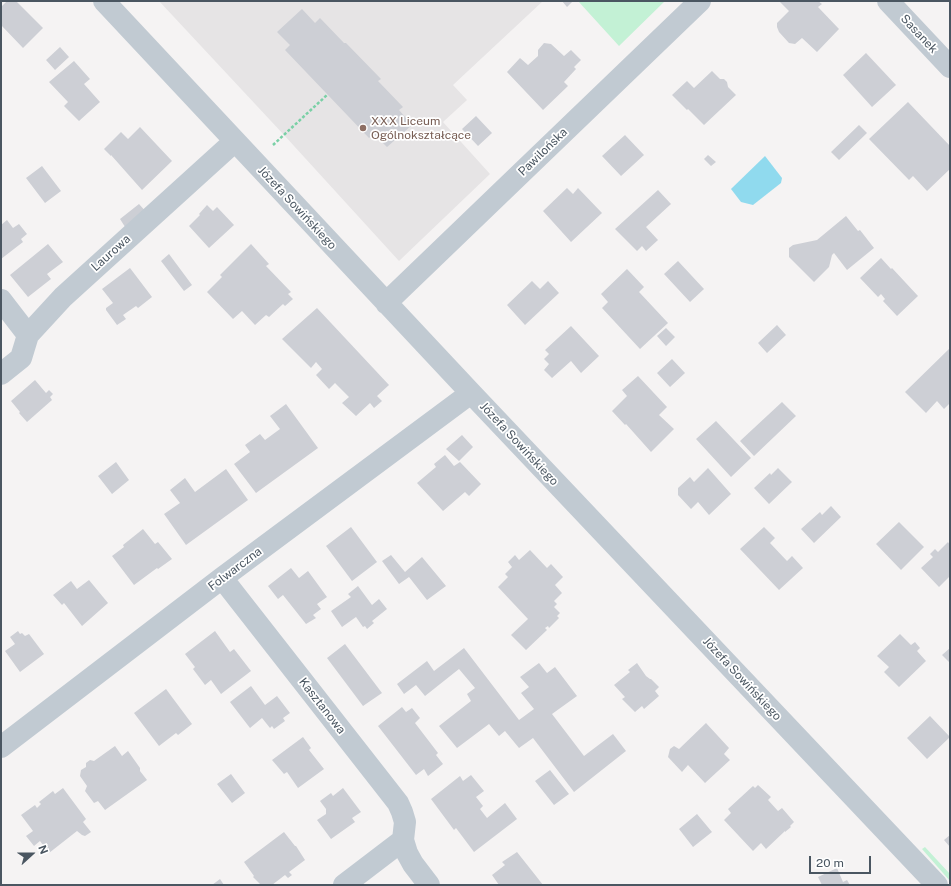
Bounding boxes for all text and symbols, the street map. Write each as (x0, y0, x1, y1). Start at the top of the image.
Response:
street label: Sasanek (897, 12, 941, 56)
place label: XXX Liceum Ogólnokształcące (371, 114, 471, 142)
marker: XXX Liceum Ogólnokształcące (358, 123, 368, 133)
street label: Pawilońska (515, 125, 571, 179)
street label: Józefa Sowińskiego (255, 163, 339, 253)
street label: Laurowa (89, 232, 133, 274)
street label: Józefa Sowińskiego (477, 399, 561, 489)
street label: Folwarczna (205, 544, 265, 594)
street label: Józefa Sowińskiego (700, 634, 784, 724)
street label: Kasztanowa (296, 675, 348, 737)
north arrow (12, 834, 52, 874)
text: N (36, 844, 50, 856)
scale bar (811, 848, 873, 874)
text: 20 m (816, 856, 844, 870)

